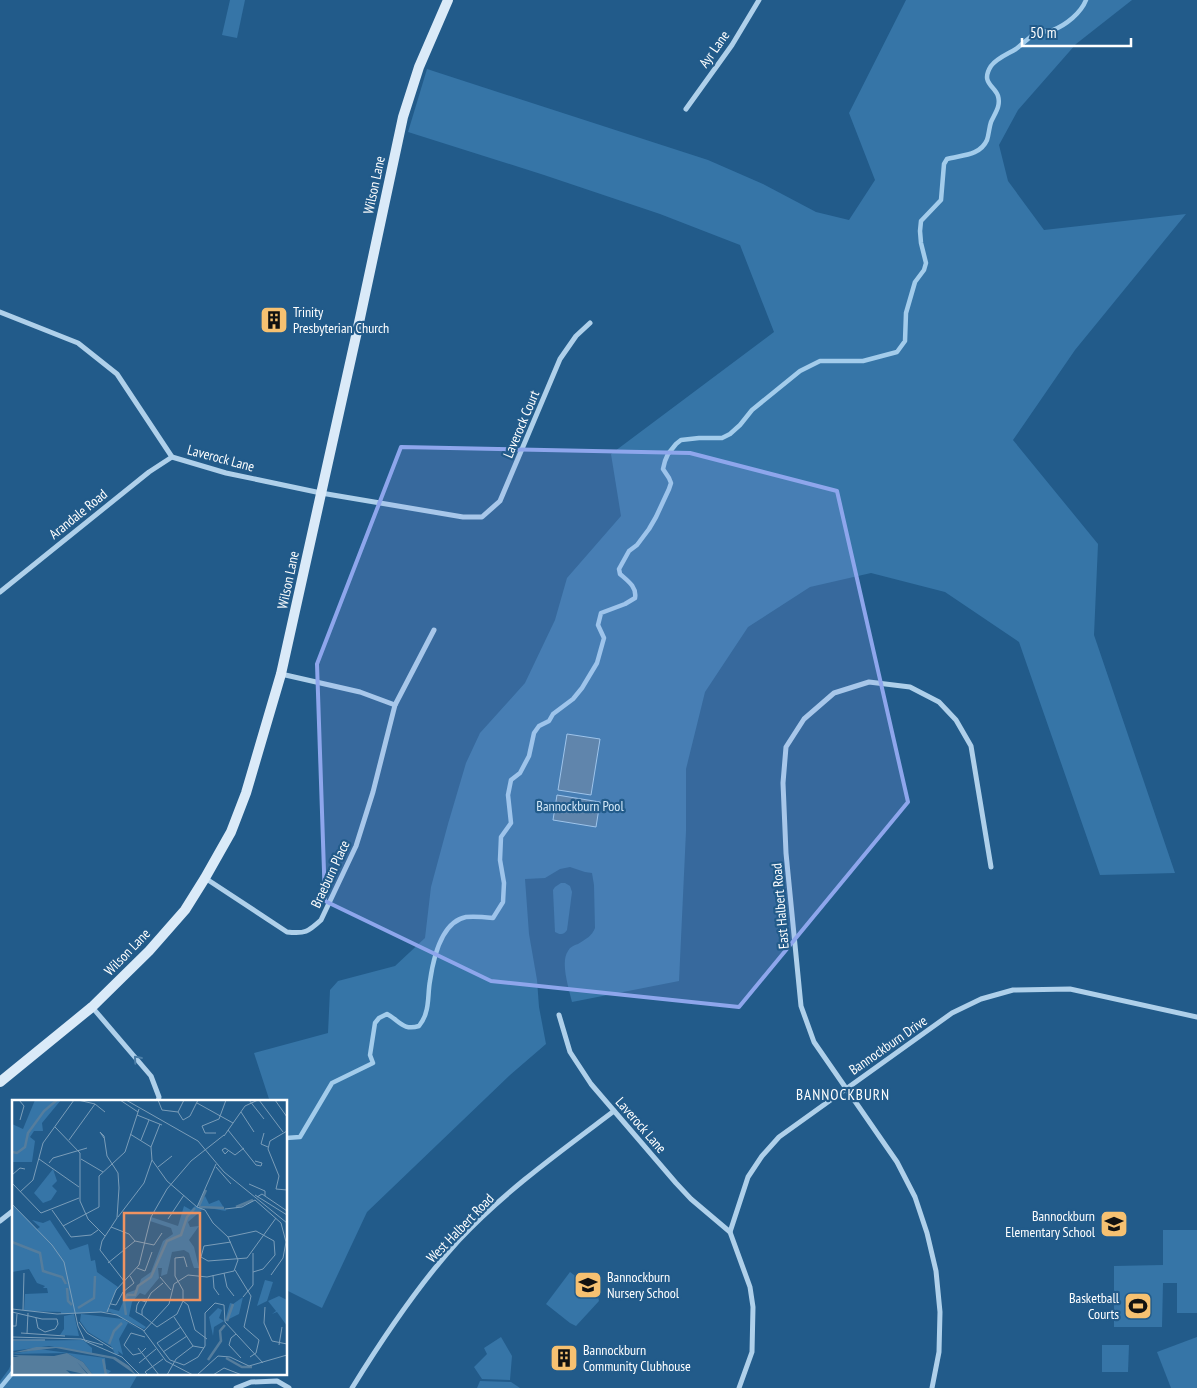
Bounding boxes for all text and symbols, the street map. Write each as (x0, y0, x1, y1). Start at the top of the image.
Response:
scale bar (1022, 15, 1131, 47)
text: 50 m (1030, 23, 1056, 42)
street label: Ayr Lane (695, 27, 733, 71)
street label: Wilson Lane (359, 154, 389, 216)
place label: Trinity Presbyterian Church (293, 303, 389, 337)
building icon: Trinity Presbyterian Church (259, 305, 289, 335)
street label: Laverock Court (499, 387, 543, 460)
street label: Laverock Lane (186, 440, 257, 476)
street label: Arandale Road (45, 485, 111, 543)
street label: Wilson Lane (273, 549, 303, 611)
park label: Bannockburn Pool (536, 797, 624, 815)
street label: Braeburn Place (306, 837, 354, 911)
street label: East Halbert Road (767, 862, 793, 950)
street label: Wilson Lane (100, 924, 154, 979)
street label: Bannockburn Drive (845, 1011, 931, 1079)
one-way arrow (134, 1056, 143, 1065)
district label: BANNOCKBURN (796, 1085, 890, 1104)
street label: Laverock Lane (612, 1093, 670, 1157)
inset map (12, 1100, 288, 1376)
street label: West Halbert Road (422, 1190, 498, 1266)
place label: Bannockburn Elementary School (1005, 1207, 1096, 1241)
school or university icon: Bannockburn Elementary School (1099, 1209, 1129, 1239)
place label: Bannockburn Nursery School (607, 1268, 680, 1302)
school or university icon: Bannockburn Nursery School (573, 1270, 603, 1300)
place label: Basketball Courts (1069, 1289, 1120, 1323)
sports icon: Basketball Courts (1123, 1291, 1153, 1321)
place label: Bannockburn Community Clubhouse (583, 1341, 691, 1375)
building icon: Bannockburn Community Clubhouse (549, 1343, 579, 1373)

